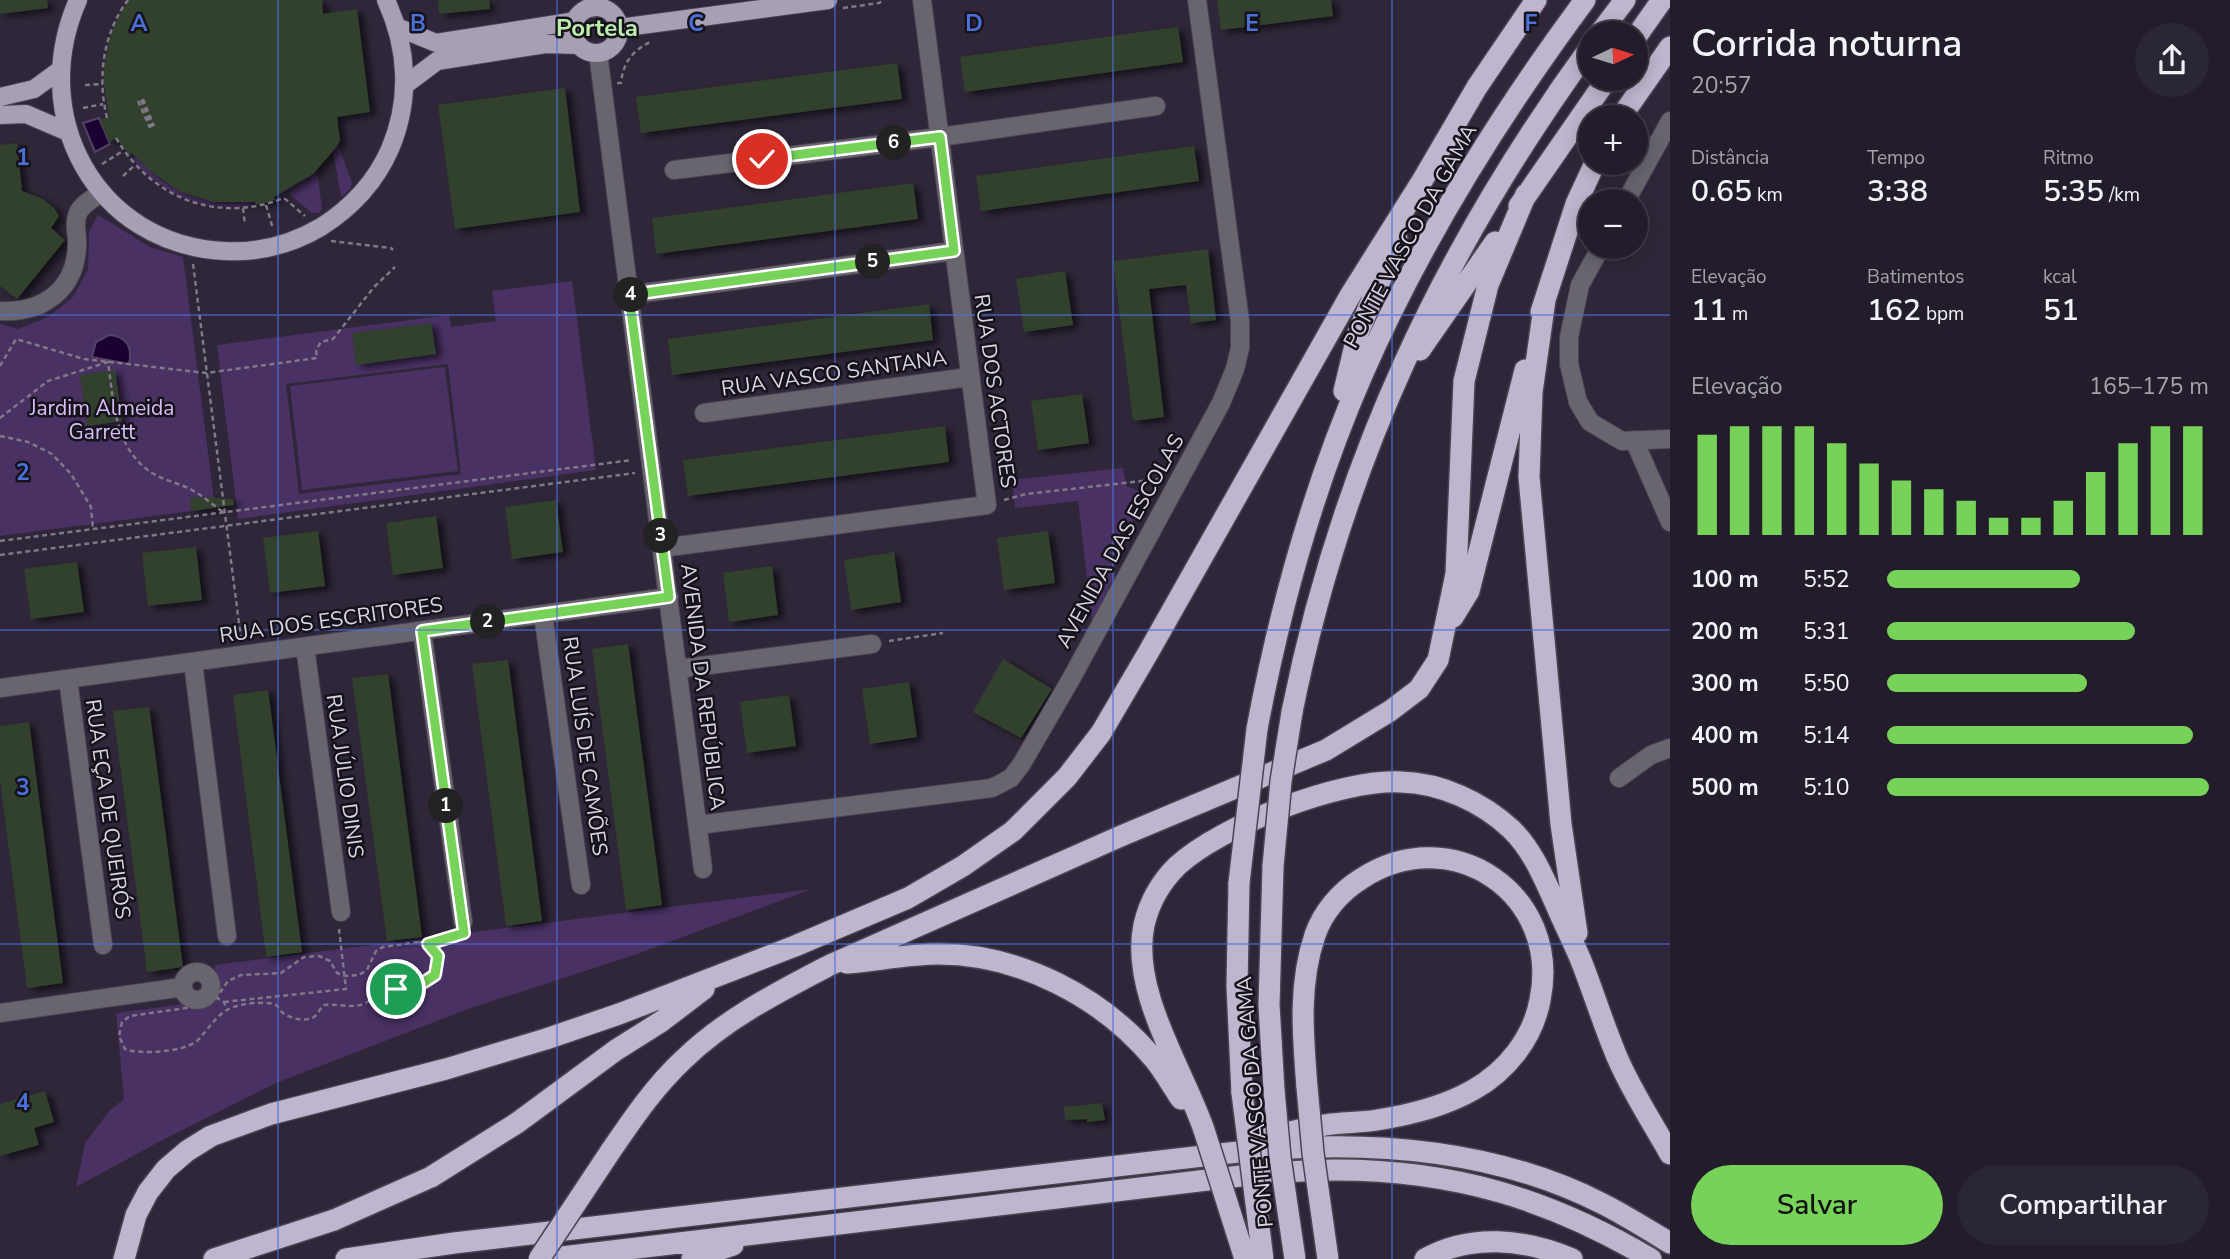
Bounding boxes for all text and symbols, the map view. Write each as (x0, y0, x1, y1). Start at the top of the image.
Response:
text: A (130, 8, 148, 39)
text: B (410, 8, 426, 39)
text: C (688, 8, 704, 39)
text: D (965, 8, 983, 39)
text: E (1245, 8, 1259, 39)
text: F (1525, 8, 1538, 39)
district label: Portela (556, 12, 638, 44)
text: Corrida noturna (1691, 18, 1962, 69)
north arrow (1578, 21, 1648, 91)
map controls (1578, 21, 1648, 259)
button: share (2135, 23, 2209, 97)
text: 20:57 (1691, 70, 1751, 101)
button: + (1578, 105, 1648, 175)
street label: PONTE VASCO DA GAMA (1337, 119, 1483, 353)
pin: 6 (876, 125, 912, 160)
pin (732, 129, 792, 189)
text: 6 (888, 129, 899, 155)
icon: check (743, 140, 781, 178)
text: 1 (16, 142, 30, 173)
text: Distância (1691, 145, 1769, 171)
text: Tempo (1867, 145, 1925, 171)
text: Ritmo (2043, 145, 2094, 171)
text: 0.65 (1691, 171, 1752, 212)
text: 3:38 (1867, 171, 1928, 212)
text: 5:35 (2043, 171, 2104, 212)
text: km (1752, 182, 1783, 208)
text: /km (2104, 182, 2140, 208)
button: − (1578, 189, 1648, 259)
pin: 5 (856, 244, 890, 280)
text: 5 (867, 248, 878, 274)
text: Elevação (1691, 264, 1767, 290)
text: Batimentos (1867, 264, 1964, 290)
text: kcal (2043, 264, 2077, 290)
pin: 4 (614, 278, 648, 312)
text: 4 (625, 281, 636, 307)
text: 11 (1691, 290, 1727, 331)
text: 162 (1867, 290, 1921, 331)
text: 51 (2043, 290, 2079, 331)
street label: RUA DOS ACTORES (968, 292, 1022, 490)
text: m (1727, 301, 1748, 327)
text: bpm (1921, 301, 1964, 327)
street label: RUA VASCO SANTANA (719, 343, 949, 403)
text: Elevação (1691, 371, 1783, 402)
text: 165–175 m (2089, 371, 2209, 402)
park label: Jardim Almeida Garrett (29, 394, 174, 446)
street label: AVENIDA DAS ESCOLAS (1049, 429, 1191, 653)
text: 2 (16, 457, 30, 488)
pin: 3 (644, 518, 678, 554)
text: 3 (655, 522, 666, 548)
street label: AVENIDA DA REPÚBLICA (674, 562, 732, 812)
text: 100 m (1691, 564, 1759, 595)
text: 5:52 (1803, 564, 1850, 595)
street label: RUA DOS ESCRITORES (218, 590, 445, 650)
pin: 2 (470, 604, 505, 640)
text: 2 (482, 608, 493, 634)
text: 200 m (1691, 616, 1759, 647)
text: 5:31 (1803, 616, 1850, 647)
street label: RUA LUÍS DE CAMÕES (556, 634, 615, 857)
text: 300 m (1691, 668, 1759, 699)
text: 5:50 (1803, 668, 1850, 699)
street label: RUA JÚLIO DINIS (320, 692, 370, 860)
street label: RUA EÇA DE QUEIRÓS (79, 697, 137, 921)
text: 400 m (1691, 720, 1759, 751)
text: 5:14 (1803, 720, 1850, 751)
text: 3 (16, 772, 30, 803)
text: 500 m (1691, 772, 1759, 803)
text: 5:10 (1803, 772, 1850, 803)
pin: 1 (428, 788, 464, 824)
text: 1 (440, 792, 451, 818)
pin (366, 959, 426, 1019)
icon: arrive (377, 970, 415, 1008)
street label: PONTE VASCO DA GAMA (1230, 976, 1280, 1228)
text: 4 (16, 1087, 30, 1118)
button: Salvar (1691, 1165, 1943, 1245)
button: Compartilhar (1957, 1165, 2209, 1245)

